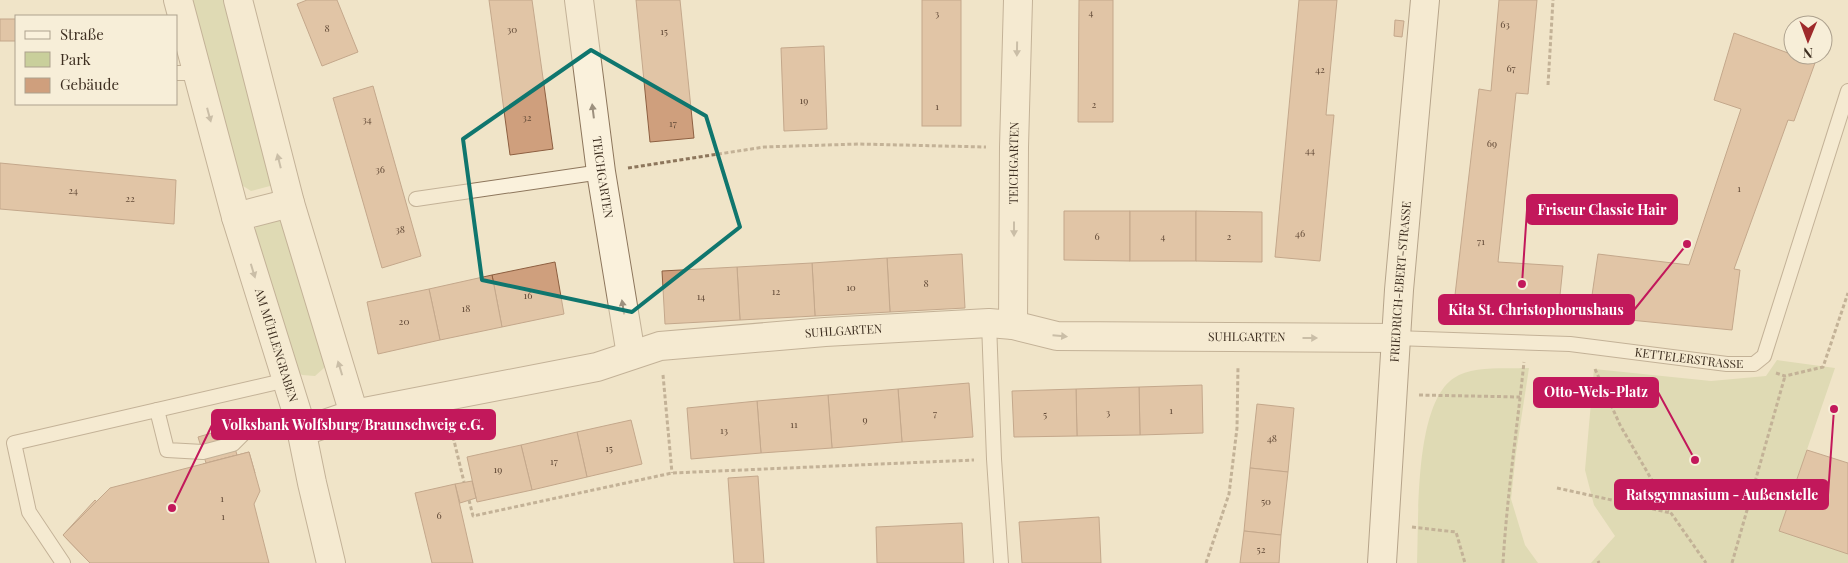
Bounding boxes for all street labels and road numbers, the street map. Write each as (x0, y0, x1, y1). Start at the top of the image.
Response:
street label: TEICHGARTEN (1005, 121, 1022, 204)
street label: TEICHGARTEN (590, 135, 618, 220)
street label: FRIEDRICH-EBERT-STRASSE (1386, 200, 1414, 363)
street label: AM MÜHLENGRABEN (251, 285, 302, 404)
street label: SUHLGARTEN (804, 320, 883, 341)
street label: SUHLGARTEN (1208, 328, 1286, 344)
street label: KETTELERSTRASSE (1634, 343, 1743, 371)

